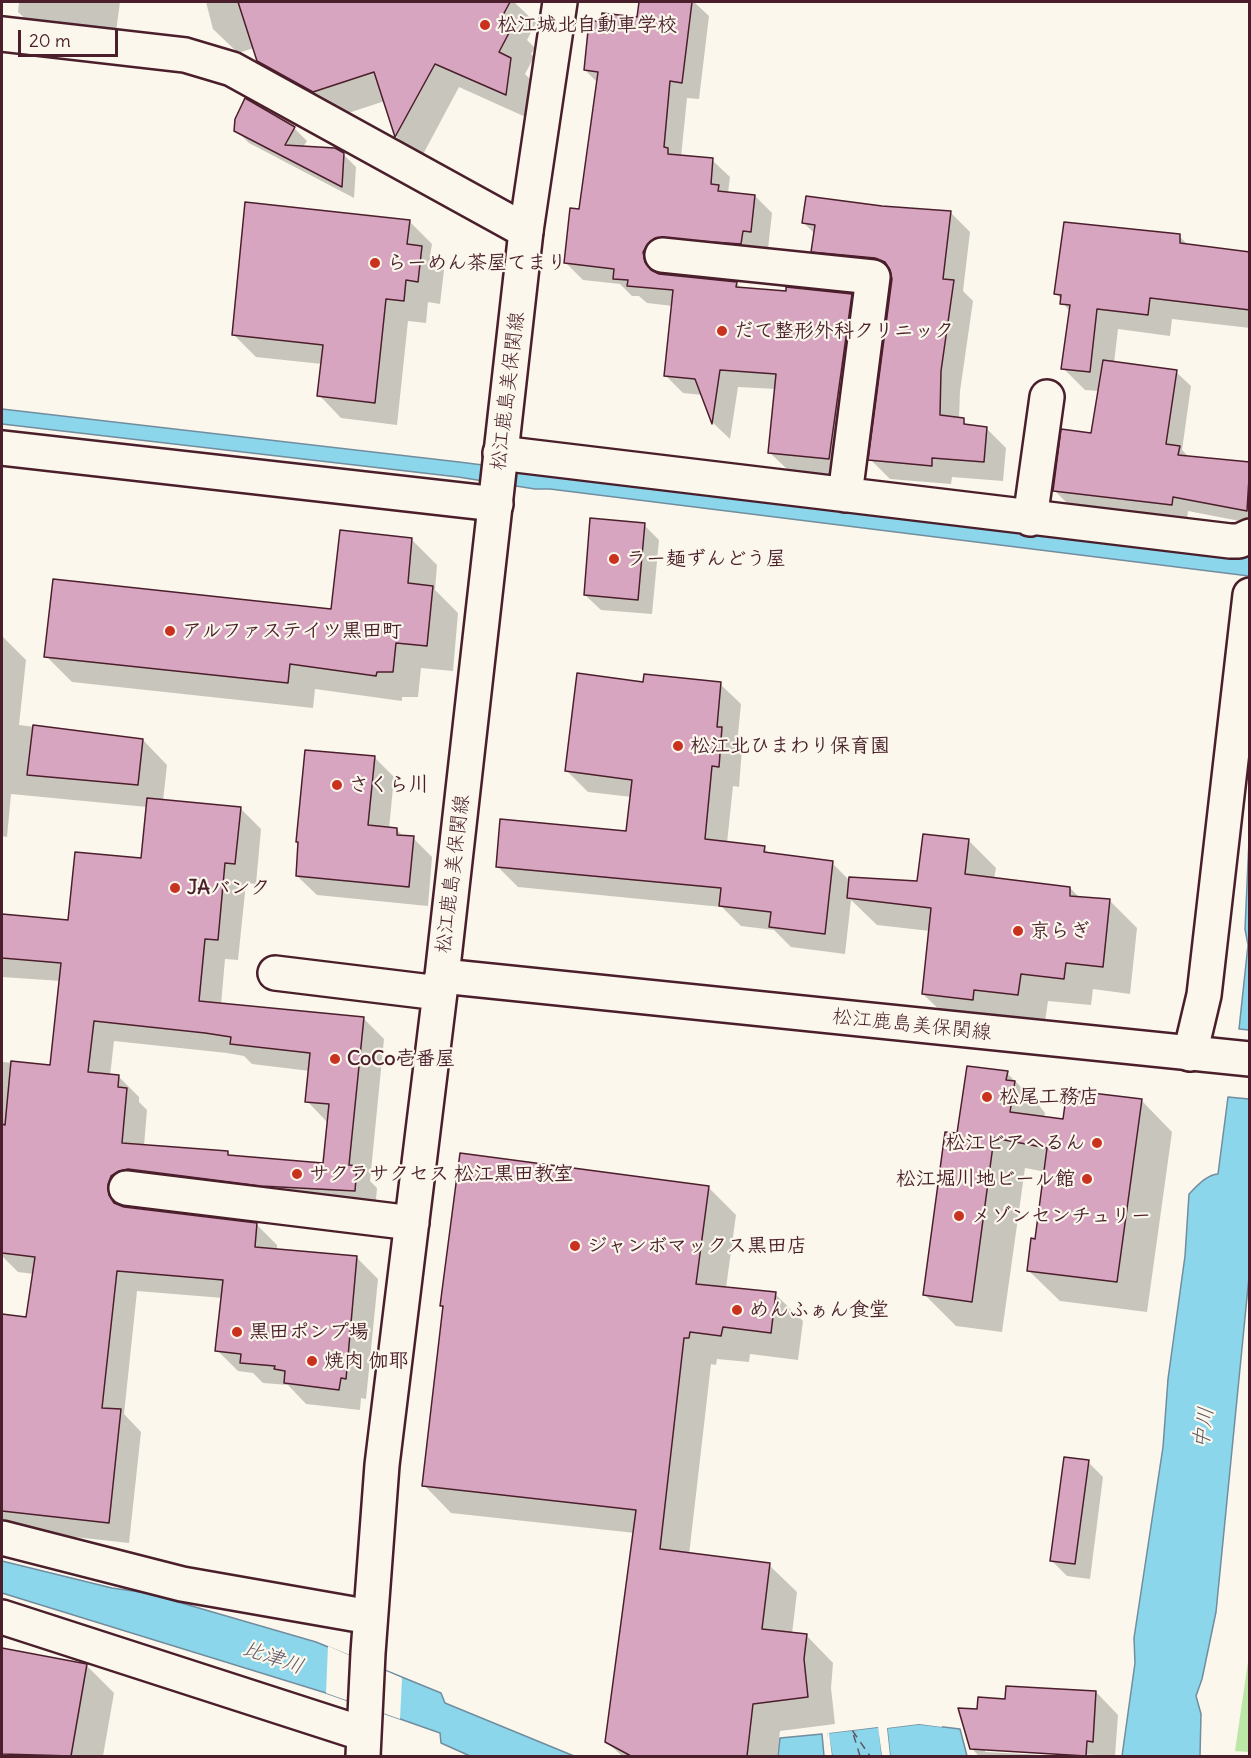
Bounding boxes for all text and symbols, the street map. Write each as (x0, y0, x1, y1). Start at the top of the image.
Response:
place label: 松江城北自動車学校 (497, 13, 677, 37)
scale bar (21, 18, 122, 56)
marker: 松江城北自動車学校 (478, 18, 492, 32)
text: 20 m (29, 29, 71, 52)
place label: らーめん茶屋てまり (387, 251, 567, 275)
marker: らーめん茶屋てまり (368, 256, 382, 270)
street label: 松江鹿島美保関線 (486, 310, 530, 472)
place label: だて整形外科クリニック (734, 319, 954, 343)
marker: だて整形外科クリニック (715, 324, 729, 338)
place label: ラー麺ずんどう屋 (626, 547, 786, 571)
marker: ラー麺ずんどう屋 (607, 552, 621, 566)
place label: アルファステイツ黒田町 (182, 619, 402, 643)
marker: アルファステイツ黒田町 (163, 624, 177, 638)
place label: 松江北ひまわり保育園 (690, 734, 890, 758)
marker: 松江北ひまわり保育園 (671, 739, 685, 753)
place label: さくら川 (349, 773, 429, 797)
marker: さくら川 (330, 778, 344, 792)
street label: 松江鹿島美保関線 (431, 793, 475, 955)
place label: JAバンク (187, 876, 270, 900)
marker: JAバンク (168, 881, 182, 895)
place label: 京らぎ (1030, 919, 1090, 943)
marker: 京らぎ (1011, 924, 1025, 938)
street label: 松江鹿島美保関線 (831, 1005, 993, 1045)
place label: CoCo壱番屋 (347, 1047, 455, 1071)
marker: CoCo壱番屋 (328, 1052, 342, 1066)
place label: 松尾工務店 (999, 1085, 1099, 1109)
marker: 松尾工務店 (980, 1090, 994, 1104)
place label: 松江ビアへるん (945, 1131, 1085, 1155)
marker: 松江ビアへるん (1090, 1136, 1104, 1150)
place label: サクラサクセス 松江黒田教室 (309, 1162, 574, 1186)
marker: サクラサクセス 松江黒田教室 (290, 1167, 304, 1181)
place label: 松江堀川地ビール館 (896, 1167, 1075, 1191)
marker: 松江堀川地ビール館 (1080, 1172, 1094, 1186)
place label: メゾンセンチュリー (971, 1204, 1151, 1228)
marker: メゾンセンチュリー (952, 1209, 966, 1223)
place label: ジャンボマックス黒田店 (587, 1234, 807, 1258)
marker: ジャンボマックス黒田店 (568, 1239, 582, 1253)
place label: めんふぁん食堂 (749, 1298, 889, 1322)
marker: めんふぁん食堂 (730, 1303, 744, 1317)
place label: 黒田ポンプ場 (249, 1320, 369, 1344)
marker: 黒田ポンプ場 (230, 1325, 244, 1339)
place label: 焼肉 伽耶 (324, 1349, 409, 1373)
marker: 焼肉 伽耶 (305, 1354, 319, 1368)
water label: 中川 (1189, 1405, 1219, 1451)
water label: 比津川 (239, 1636, 307, 1680)

